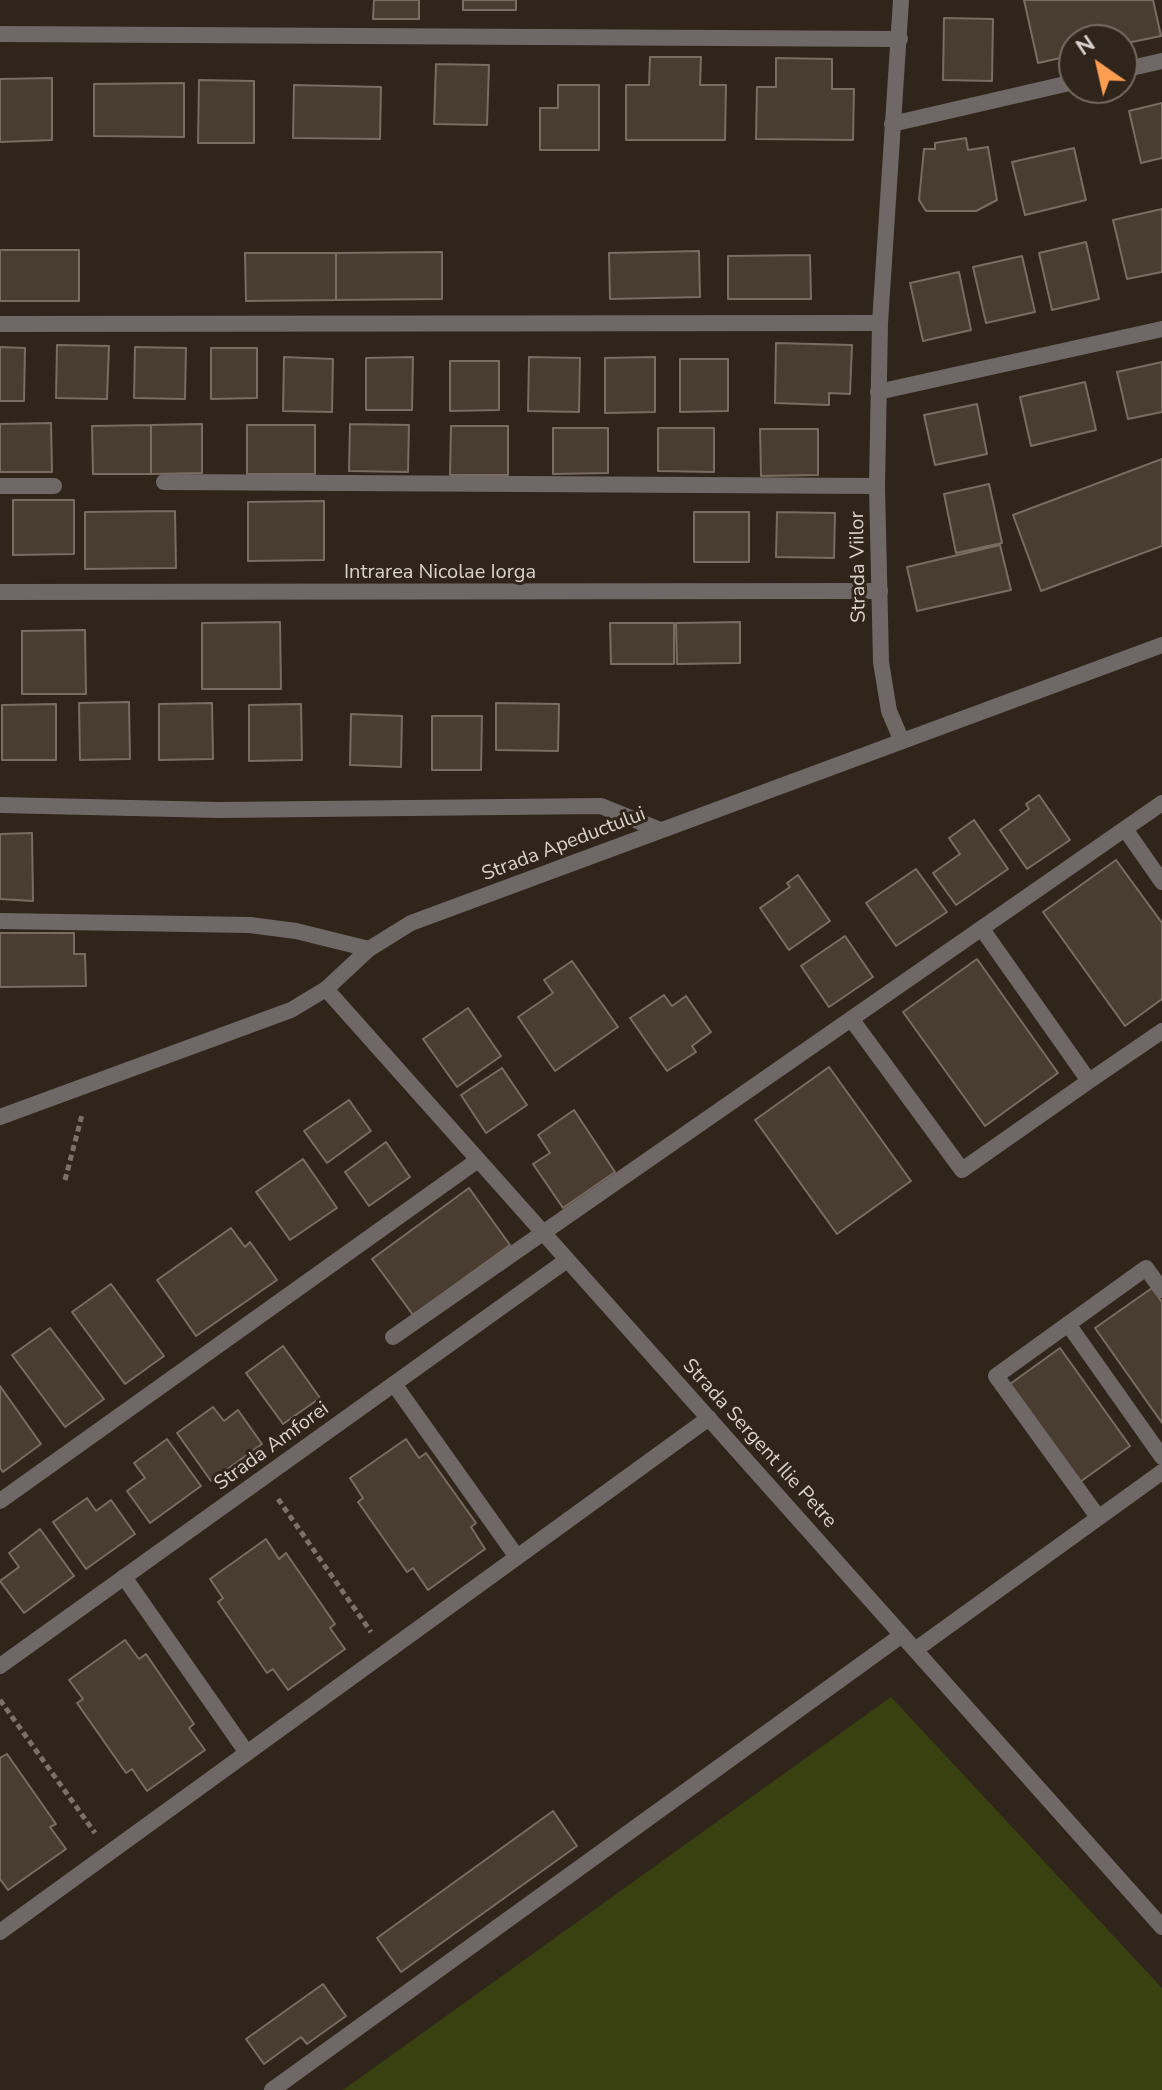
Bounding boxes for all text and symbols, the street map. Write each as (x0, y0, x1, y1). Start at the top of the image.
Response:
north arrow (1058, 24, 1138, 104)
text: N (1070, 29, 1101, 63)
street label: Strada Viilor (846, 511, 872, 623)
street label: Intrarea Nicolae Iorga (344, 561, 536, 585)
street label: Strada Apeductului (479, 803, 649, 887)
street label: Strada Sergent Ilie Petre (677, 1355, 841, 1533)
street label: Strada Amforei (210, 1397, 334, 1497)

